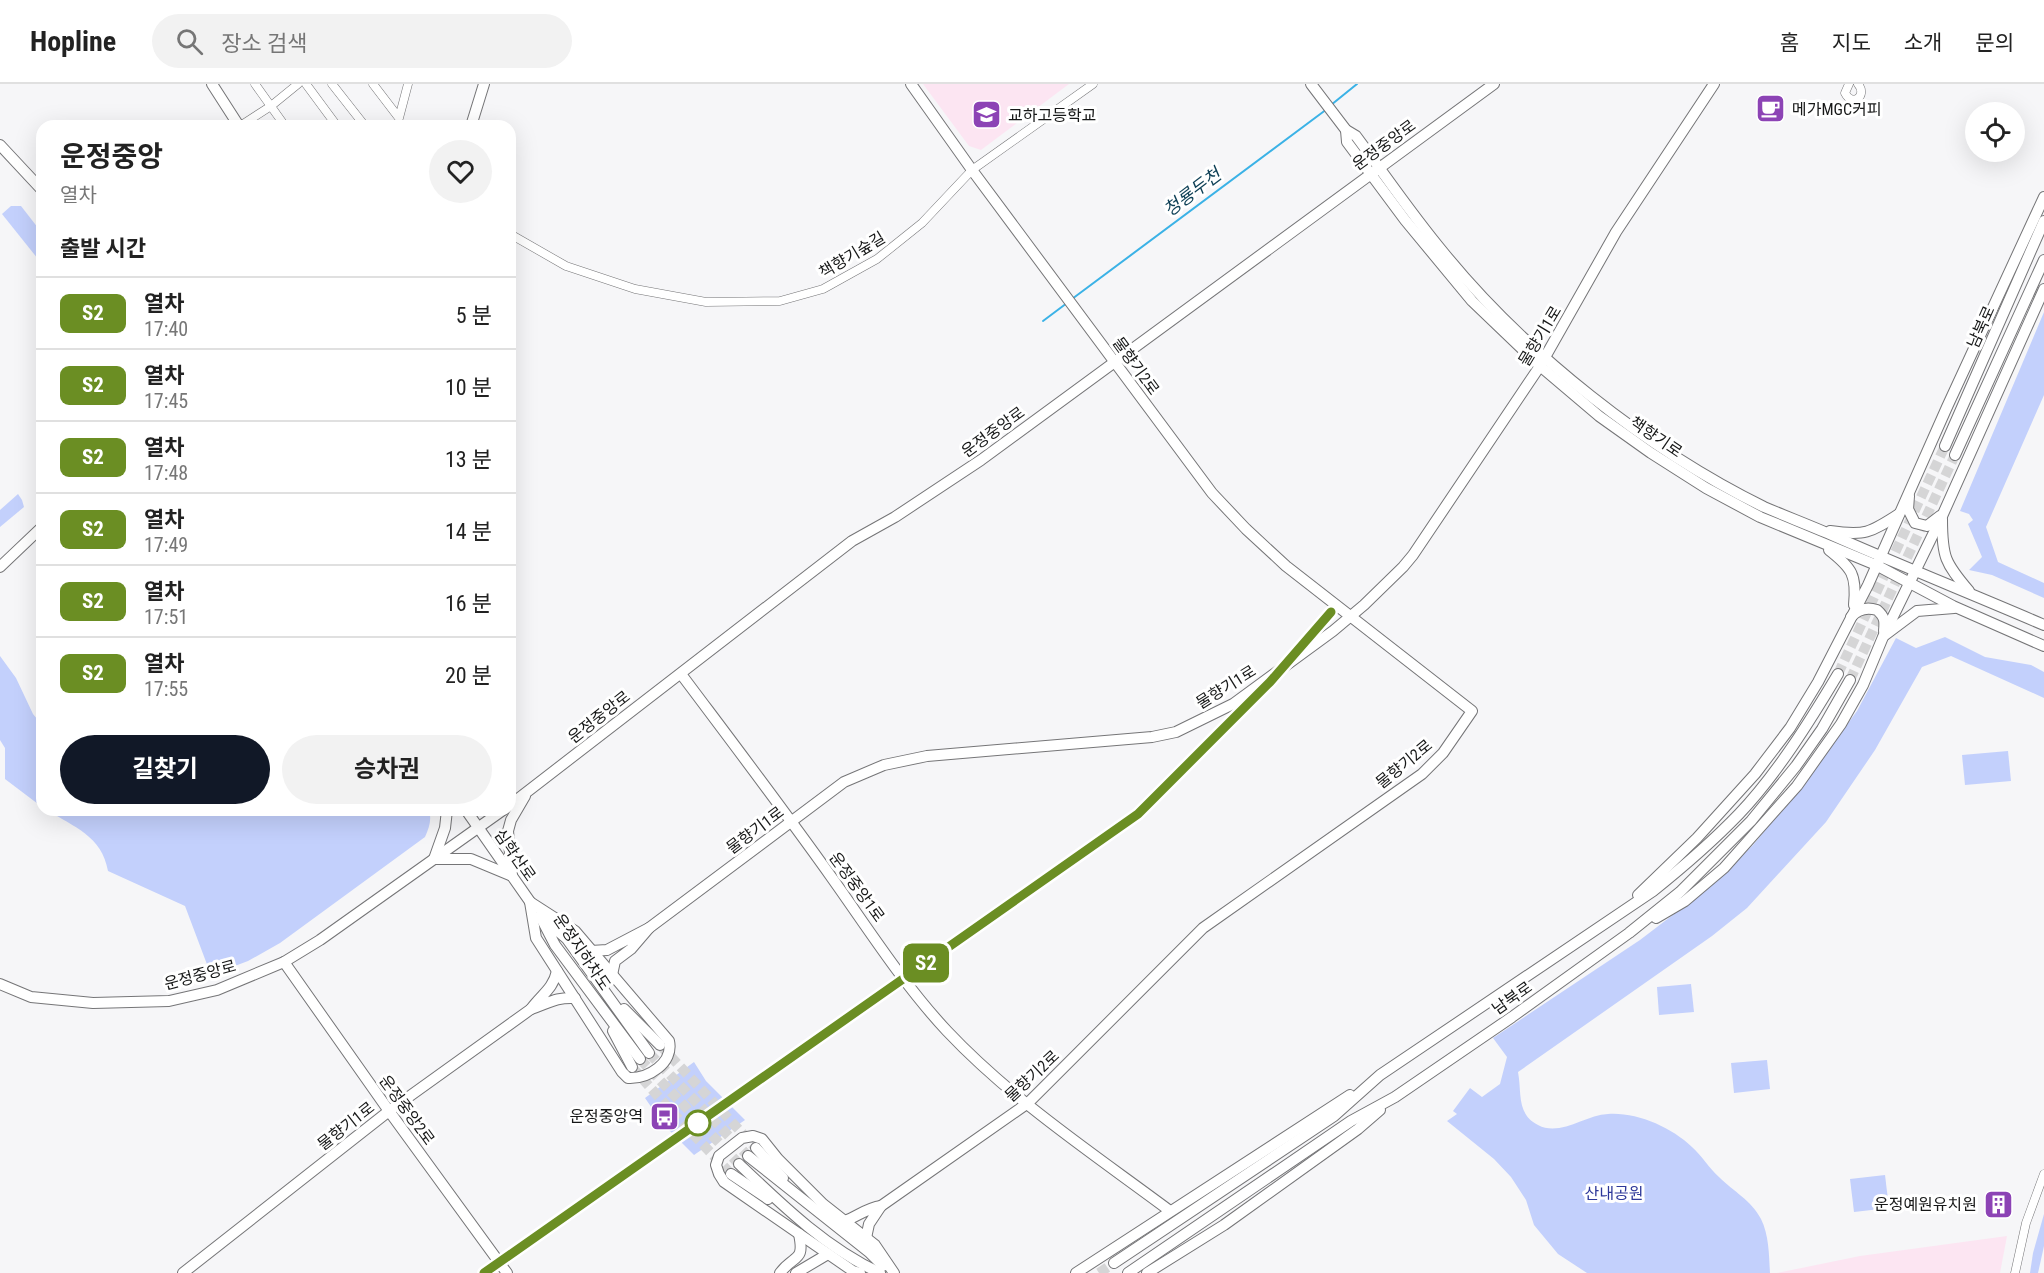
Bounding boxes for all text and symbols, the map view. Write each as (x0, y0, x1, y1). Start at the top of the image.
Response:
search box (152, 14, 572, 68)
text: Hopline (30, 25, 116, 58)
icon: search (173, 25, 206, 58)
text: 장소 검색 (221, 31, 307, 56)
text: 홈 (1780, 31, 1799, 55)
text: 지도 (1832, 31, 1871, 55)
text: 소개 (1904, 31, 1942, 55)
text: 문의 (1975, 31, 2014, 55)
cafe icon: 메가MGC커피 (1755, 93, 1787, 125)
school or university icon: 교하고등학교 (971, 99, 1003, 131)
place label: 메가MGC커피 (1792, 100, 1882, 119)
map controls (1965, 102, 2025, 162)
button: locate (1965, 102, 2025, 162)
place label: 교하고등학교 (1008, 106, 1096, 125)
street label: 운정중앙로 (1349, 116, 1420, 174)
text: 운정중앙 (60, 140, 163, 173)
button: heart (429, 140, 492, 203)
water label: 청룡두천 (1159, 162, 1227, 220)
text: 열차 (60, 183, 97, 207)
street label: 책향기숲길 (816, 228, 888, 282)
text: 출발 시간 (60, 236, 146, 261)
text: 열차 (144, 291, 184, 316)
text: S2 (82, 301, 104, 325)
street label: 물향기1로 (1515, 302, 1565, 370)
text: 5 분 (456, 303, 492, 328)
street label: 남북로 (1963, 303, 1999, 351)
text: 17:40 (144, 317, 188, 341)
street label: 물향기2로 (1109, 333, 1163, 399)
text: 열차 (144, 363, 184, 388)
text: S2 (82, 373, 104, 397)
text: 10 분 (445, 375, 492, 400)
text: 17:45 (144, 389, 188, 413)
street label: 운정중앙로 (958, 403, 1029, 461)
street label: 책향기로 (1626, 413, 1686, 461)
text: 열차 (144, 435, 184, 460)
text: S2 (82, 445, 104, 469)
text: 13 분 (445, 447, 492, 472)
text: 17:48 (144, 461, 188, 485)
text: 열차 (144, 507, 184, 532)
text: S2 (82, 517, 104, 541)
text: 14 분 (445, 519, 492, 544)
text: 17:49 (144, 533, 188, 557)
text: 열차 (144, 579, 184, 604)
text: S2 (82, 589, 104, 613)
text: 16 분 (445, 591, 492, 616)
text: 17:51 (144, 605, 188, 629)
text: 열차 (144, 651, 184, 676)
text: S2 (82, 661, 104, 685)
street label: 물향기1로 (1193, 661, 1260, 713)
text: 20 분 (445, 663, 492, 688)
text: 17:55 (144, 677, 188, 701)
street label: 운정중앙로 (564, 687, 634, 747)
button: 길찾기 (60, 735, 270, 804)
button: 승차권 (282, 735, 492, 804)
street label: 물향기2로 (1372, 735, 1436, 792)
street label: 물향기1로 (723, 802, 788, 858)
street label: 심학산로 (490, 825, 540, 885)
street label: 운정중앙1로 (825, 848, 889, 926)
street label: 운정지하차도 (549, 910, 615, 994)
line badge: S2 (899, 944, 953, 982)
text: S2 (915, 951, 937, 975)
street label: 운정중앙로 (162, 956, 238, 994)
street label: 남북로 (1488, 977, 1536, 1018)
street label: 물향기2로 (1001, 1046, 1063, 1106)
street label: 운정중앙2로 (375, 1071, 439, 1149)
street label: 물향기1로 (314, 1098, 378, 1154)
bus stop icon: 운정중앙역 (648, 1100, 680, 1132)
place label: 운정중앙역 (569, 1107, 643, 1126)
unlabelled marker (685, 1110, 711, 1136)
park label: 산내공원 (1585, 1184, 1643, 1203)
building icon: 운정예원유치원 (1982, 1188, 2014, 1220)
place label: 운정예원유치원 (1874, 1195, 1977, 1214)

